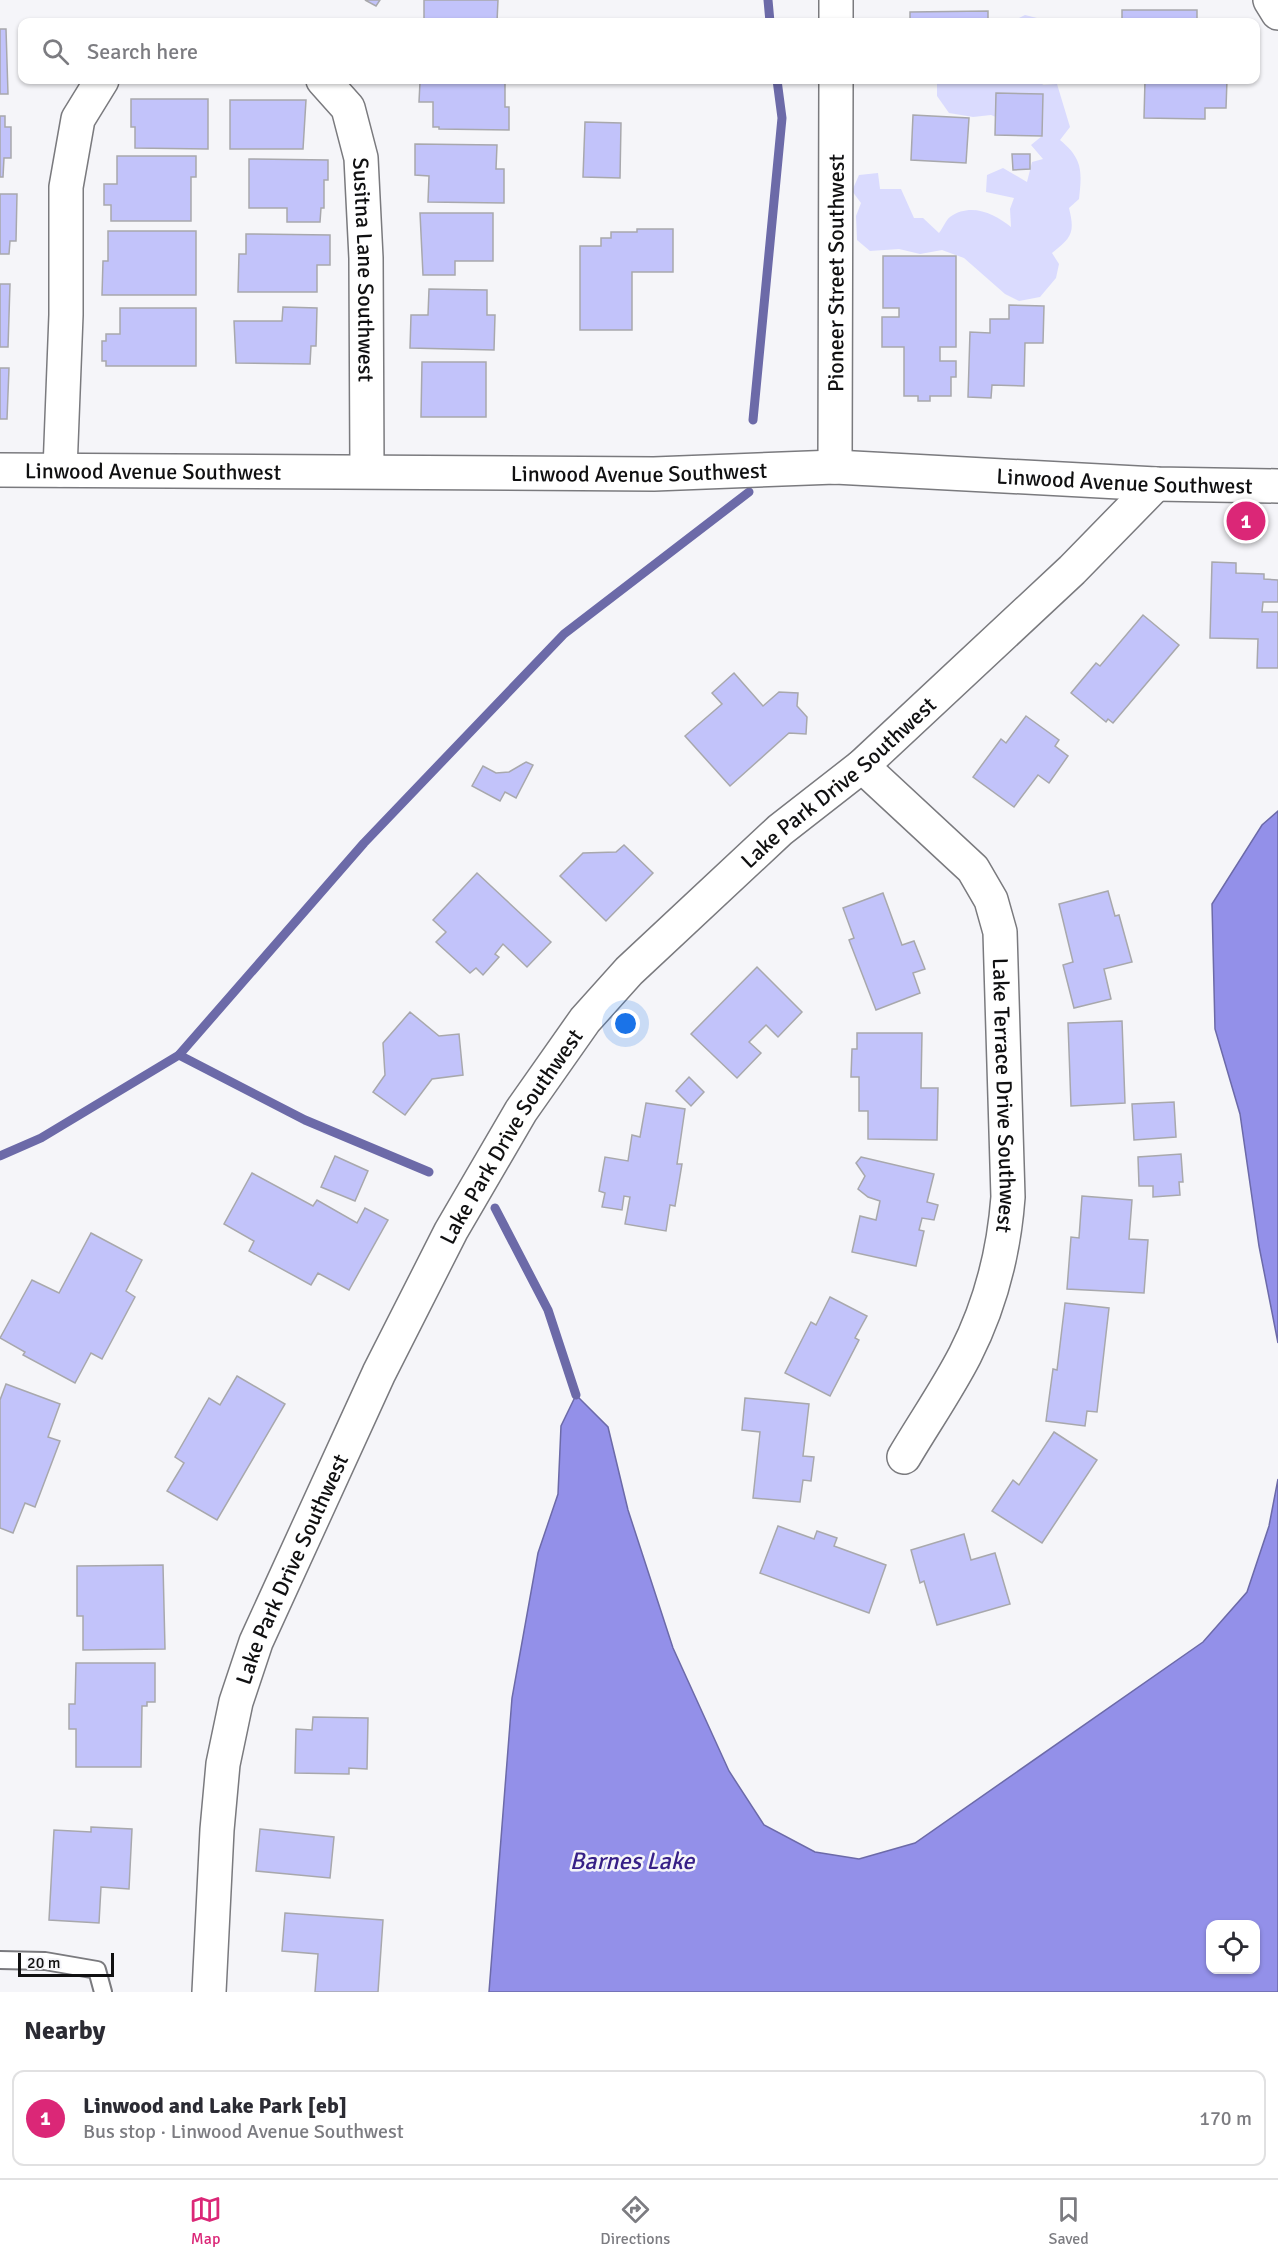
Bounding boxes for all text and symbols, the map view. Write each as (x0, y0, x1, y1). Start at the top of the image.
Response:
search box (18, 18, 1260, 84)
icon: search (39, 35, 72, 68)
text: Search here (87, 38, 198, 65)
street label: Pioneer Street Southwest (822, 154, 849, 392)
street label: Susitna Lane Southwest (347, 157, 380, 382)
street label: Linwood Avenue Southwest (511, 456, 768, 488)
street label: Linwood Avenue Southwest (25, 457, 282, 485)
street label: Linwood Avenue Southwest (996, 462, 1253, 499)
pin: 1 (1226, 498, 1266, 544)
street label: Lake Park Drive Southwest (735, 691, 942, 874)
street label: Lake Terrace Drive Southwest (987, 957, 1022, 1235)
your location (611, 1009, 640, 1038)
street label: Lake Park Drive Southwest (433, 1023, 588, 1248)
street label: Lake Park Drive Southwest (229, 1449, 354, 1688)
water label: Barnes Lake (570, 1846, 695, 1876)
map controls (1206, 1920, 1260, 1974)
button: locate (1206, 1920, 1260, 1974)
scale bar (18, 1950, 114, 1978)
text: 20 m (27, 1953, 61, 1973)
text: Nearby (24, 2015, 105, 2047)
text: Linwood and Lake Park [eb] (83, 2092, 347, 2119)
text: 1 (40, 2106, 51, 2131)
text: 170 m (1199, 2106, 1252, 2131)
text: Bus stop · Linwood Avenue Southwest (83, 2119, 404, 2144)
tab: Map (189, 2193, 222, 2249)
tab: Directions (600, 2193, 670, 2249)
tab: Saved (1049, 2193, 1089, 2249)

